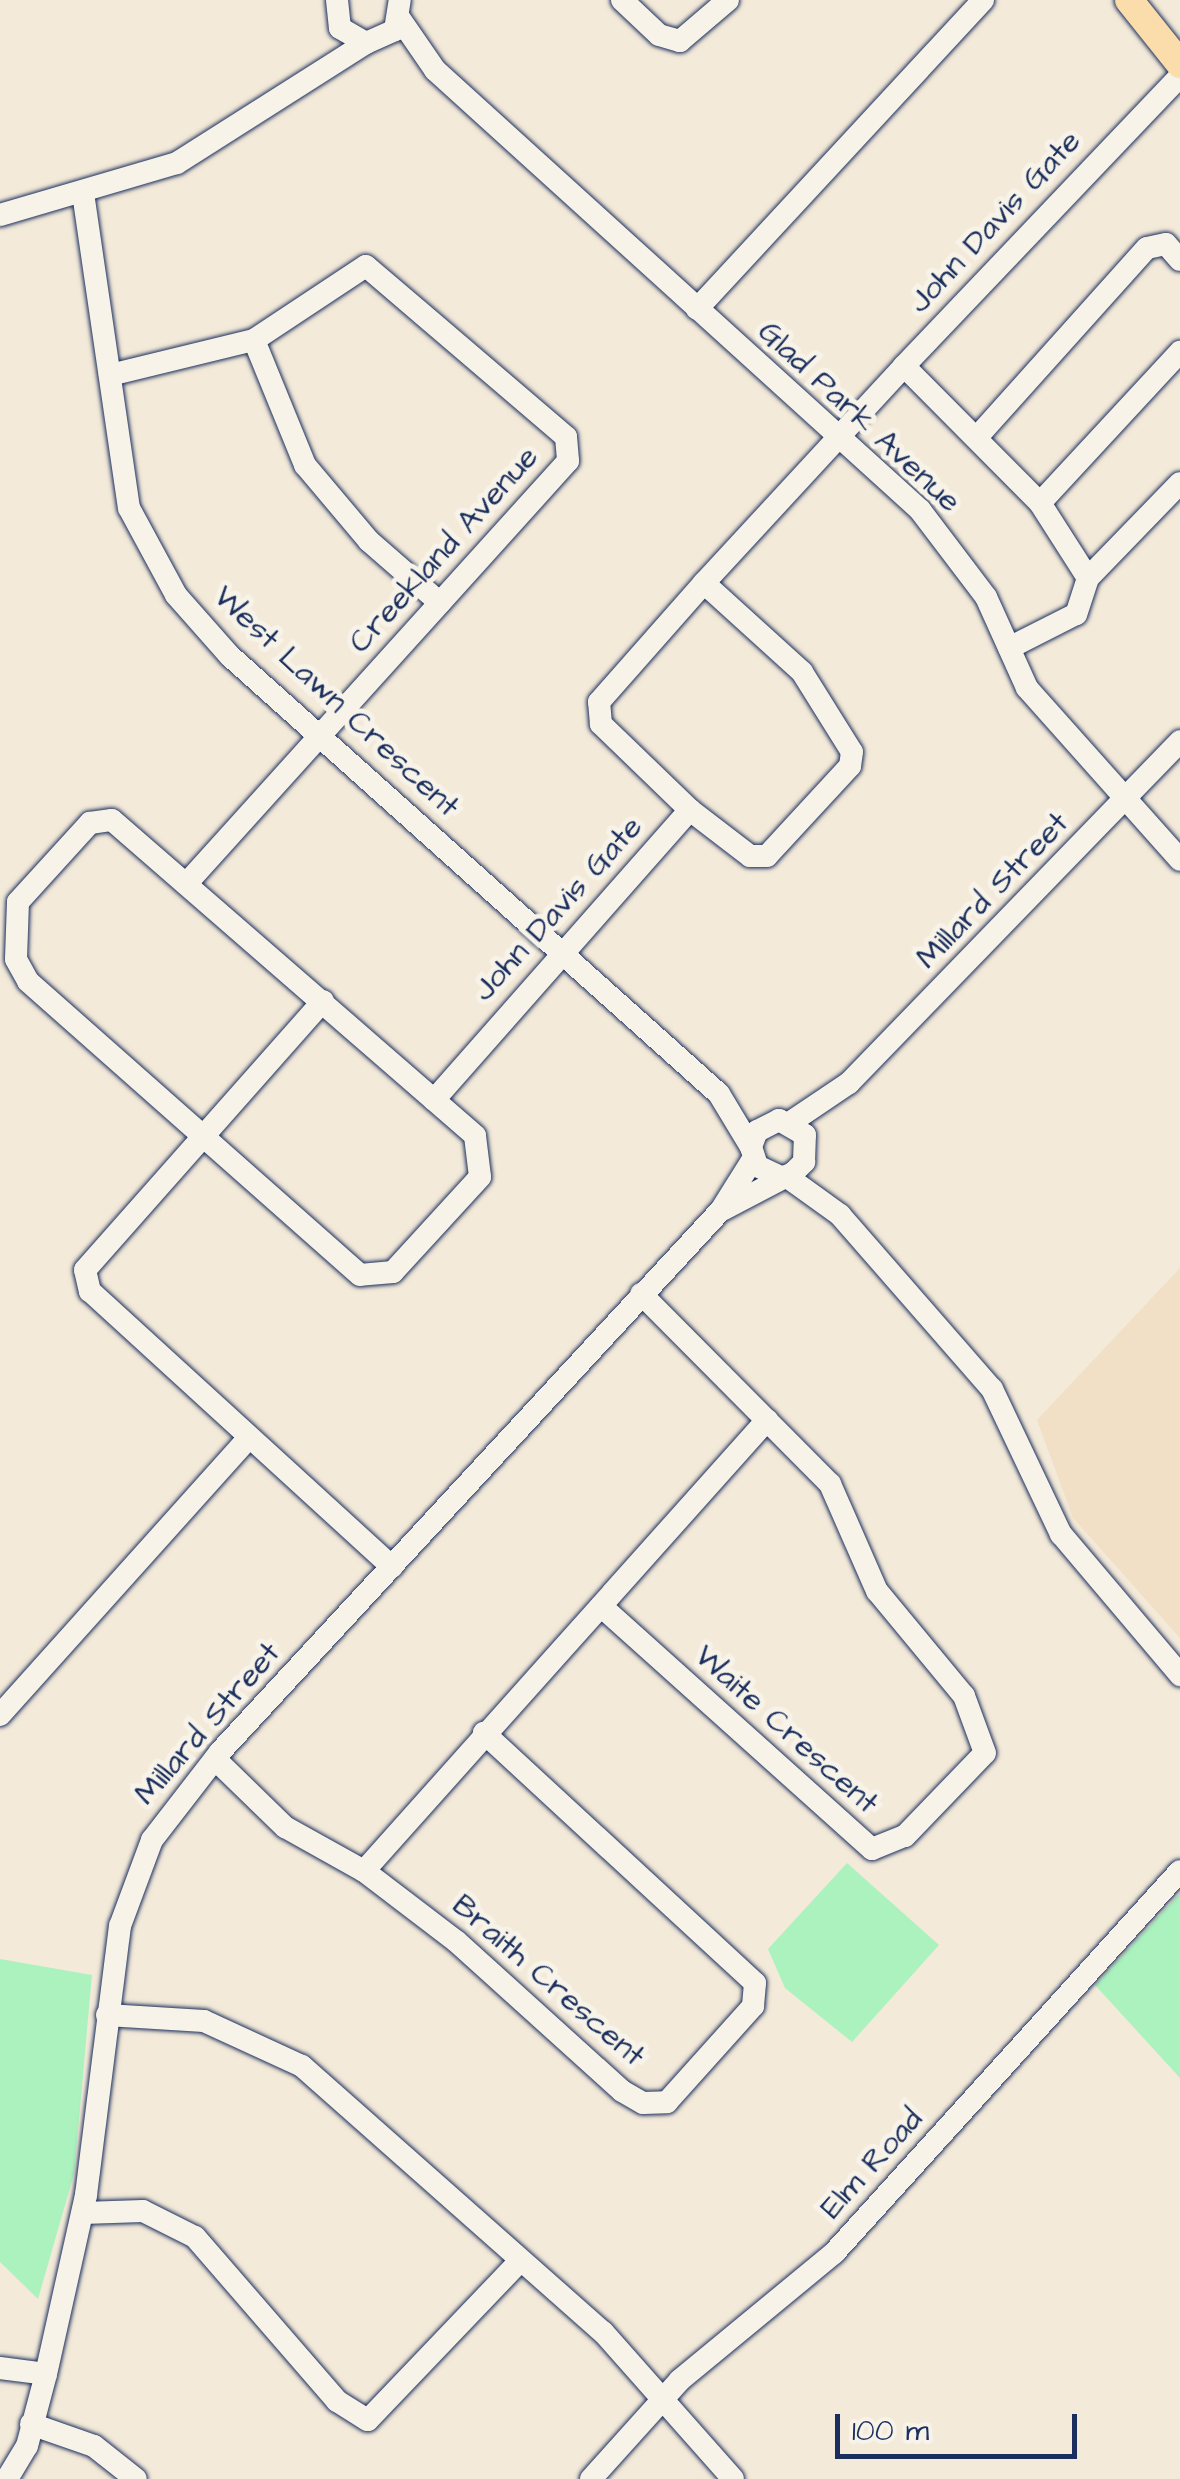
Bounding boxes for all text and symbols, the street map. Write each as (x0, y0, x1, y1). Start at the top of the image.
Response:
street label: John Davis Gate (901, 123, 1089, 321)
street label: Glad Park Avenue (750, 313, 968, 521)
street label: Creekland Avenue (341, 439, 547, 661)
street label: West Lawn Crescent (205, 578, 467, 826)
street label: Millard Street (909, 805, 1077, 977)
street label: John Davis Gate (465, 809, 651, 1009)
street label: Millard Street (127, 1635, 289, 1813)
street label: Waite Crescent (686, 1637, 886, 1823)
street label: Braith Crescent (444, 1887, 652, 2075)
street label: Elm Road (813, 2101, 931, 2227)
scale bar (840, 2394, 1082, 2456)
text: 100 m (852, 2410, 929, 2452)

